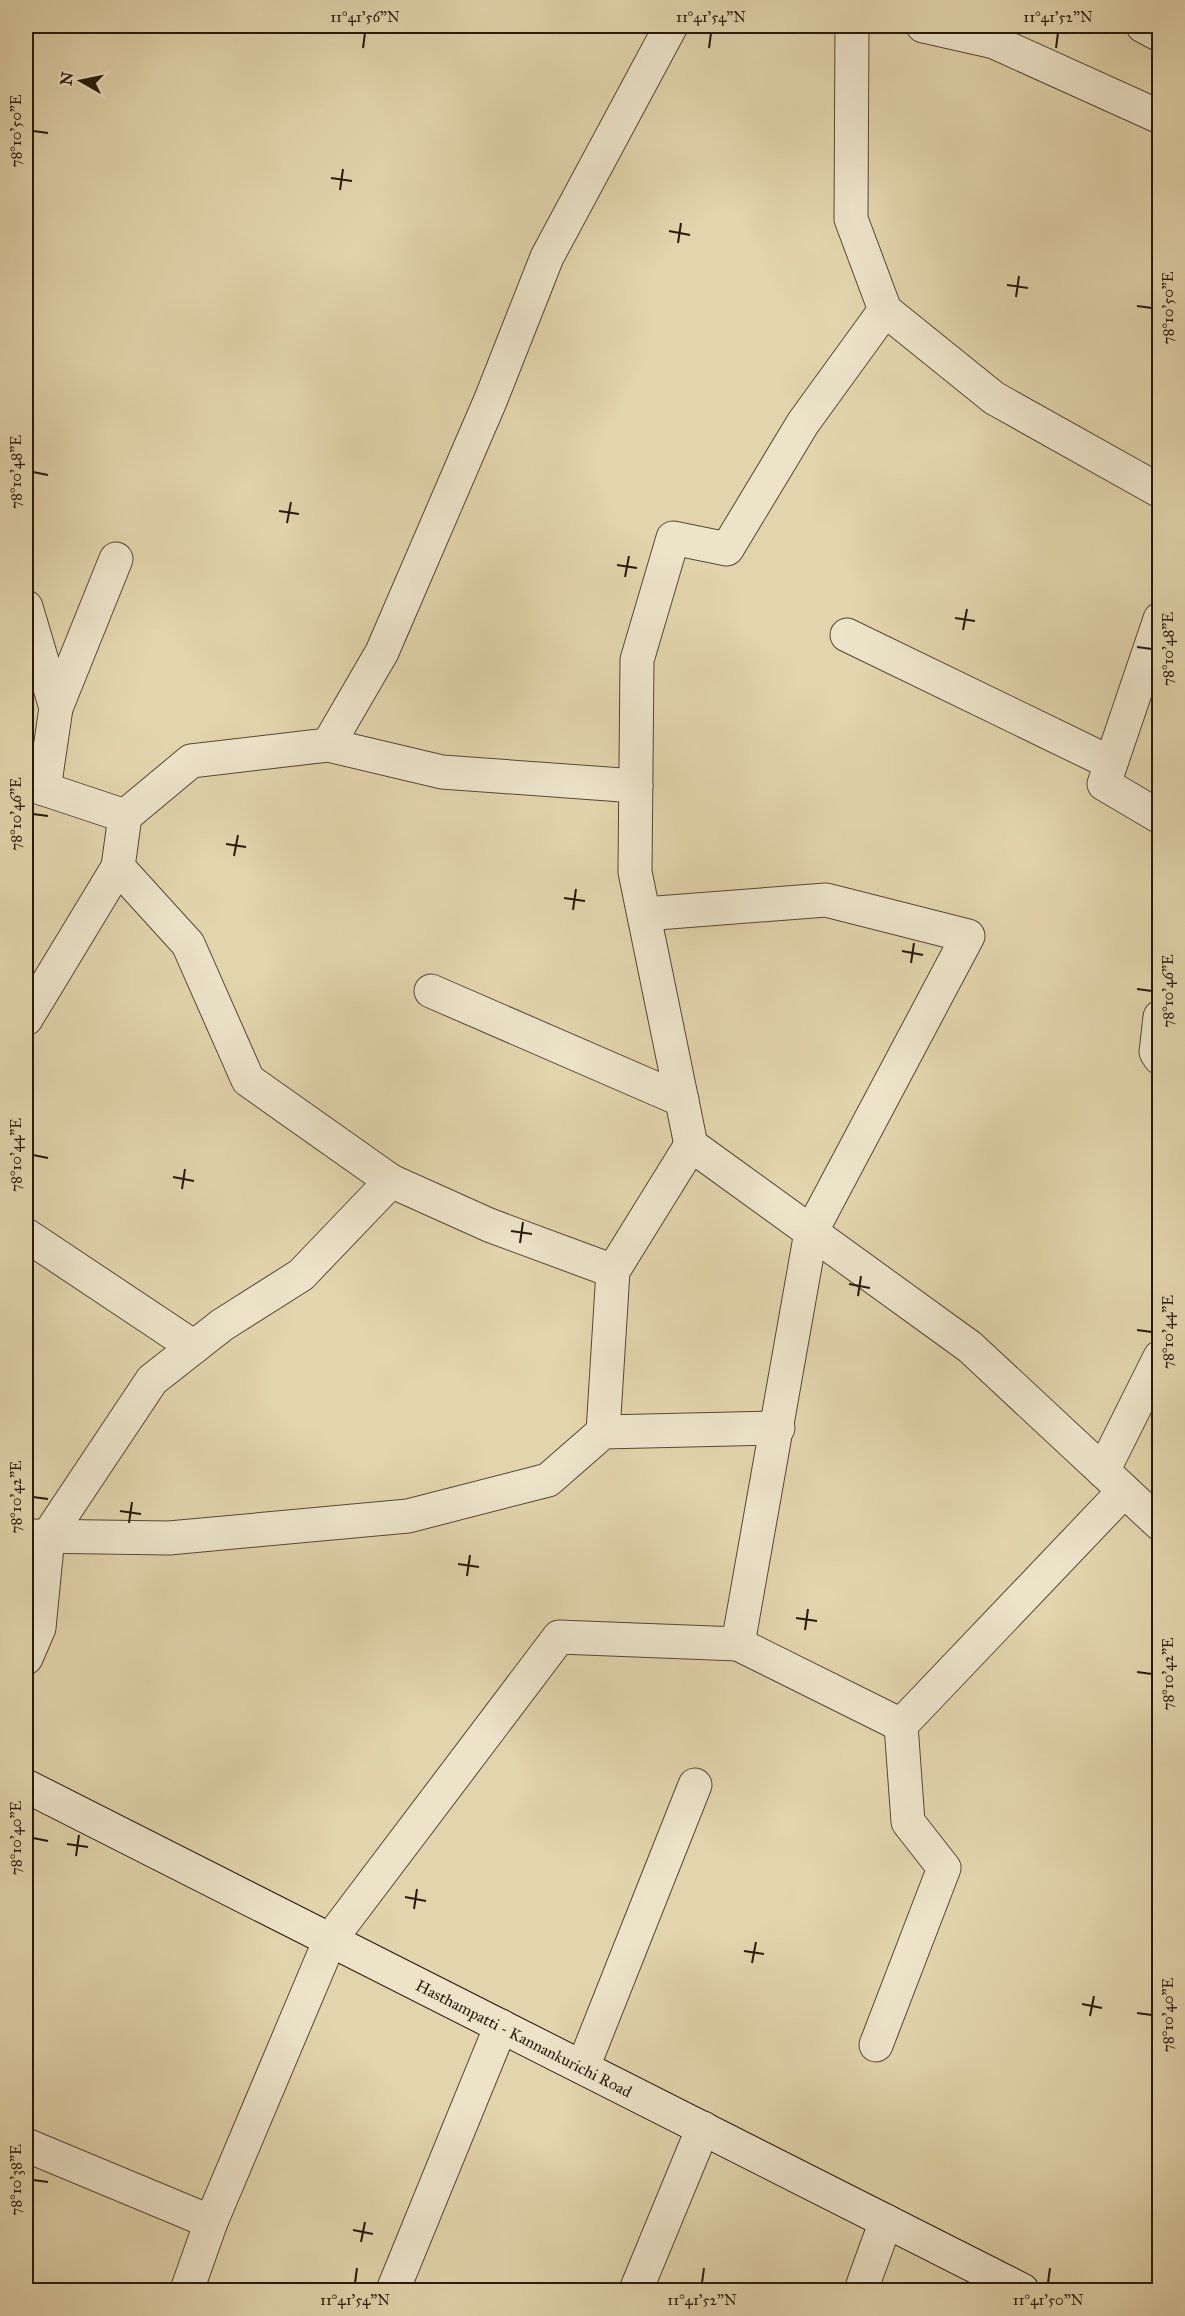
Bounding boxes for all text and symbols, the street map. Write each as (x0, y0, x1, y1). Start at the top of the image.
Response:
text: 11°41'56"N (330, 8, 400, 26)
text: 11°41'54"N (676, 8, 746, 26)
text: 11°41'52"N (1023, 8, 1093, 26)
north arrow (51, 51, 111, 111)
text: N (56, 70, 77, 87)
text: 78°10'50"E (7, 94, 25, 168)
text: 78°10'50"E (1159, 271, 1177, 345)
text: 78°10'48"E (7, 435, 25, 509)
text: 78°10'48"E (1159, 612, 1177, 686)
text: 78°10'46"E (7, 777, 25, 851)
text: 78°10'46"E (1159, 954, 1177, 1028)
text: 78°10'44"E (7, 1118, 25, 1192)
text: 78°10'44"E (1159, 1295, 1177, 1369)
text: 78°10'42"E (7, 1460, 25, 1534)
text: 78°10'42"E (1159, 1637, 1177, 1711)
text: 78°10'40"E (7, 1800, 25, 1875)
street label: Hasthampatti - Kannankurichi Road (413, 1976, 635, 2101)
text: 78°10'40"E (1159, 1977, 1177, 2052)
text: 78°10'38"E (7, 2144, 25, 2216)
text: 11°41'54"N (320, 2291, 390, 2309)
text: 11°41'52"N (667, 2291, 737, 2309)
text: 11°41'50"N (1013, 2291, 1084, 2309)

